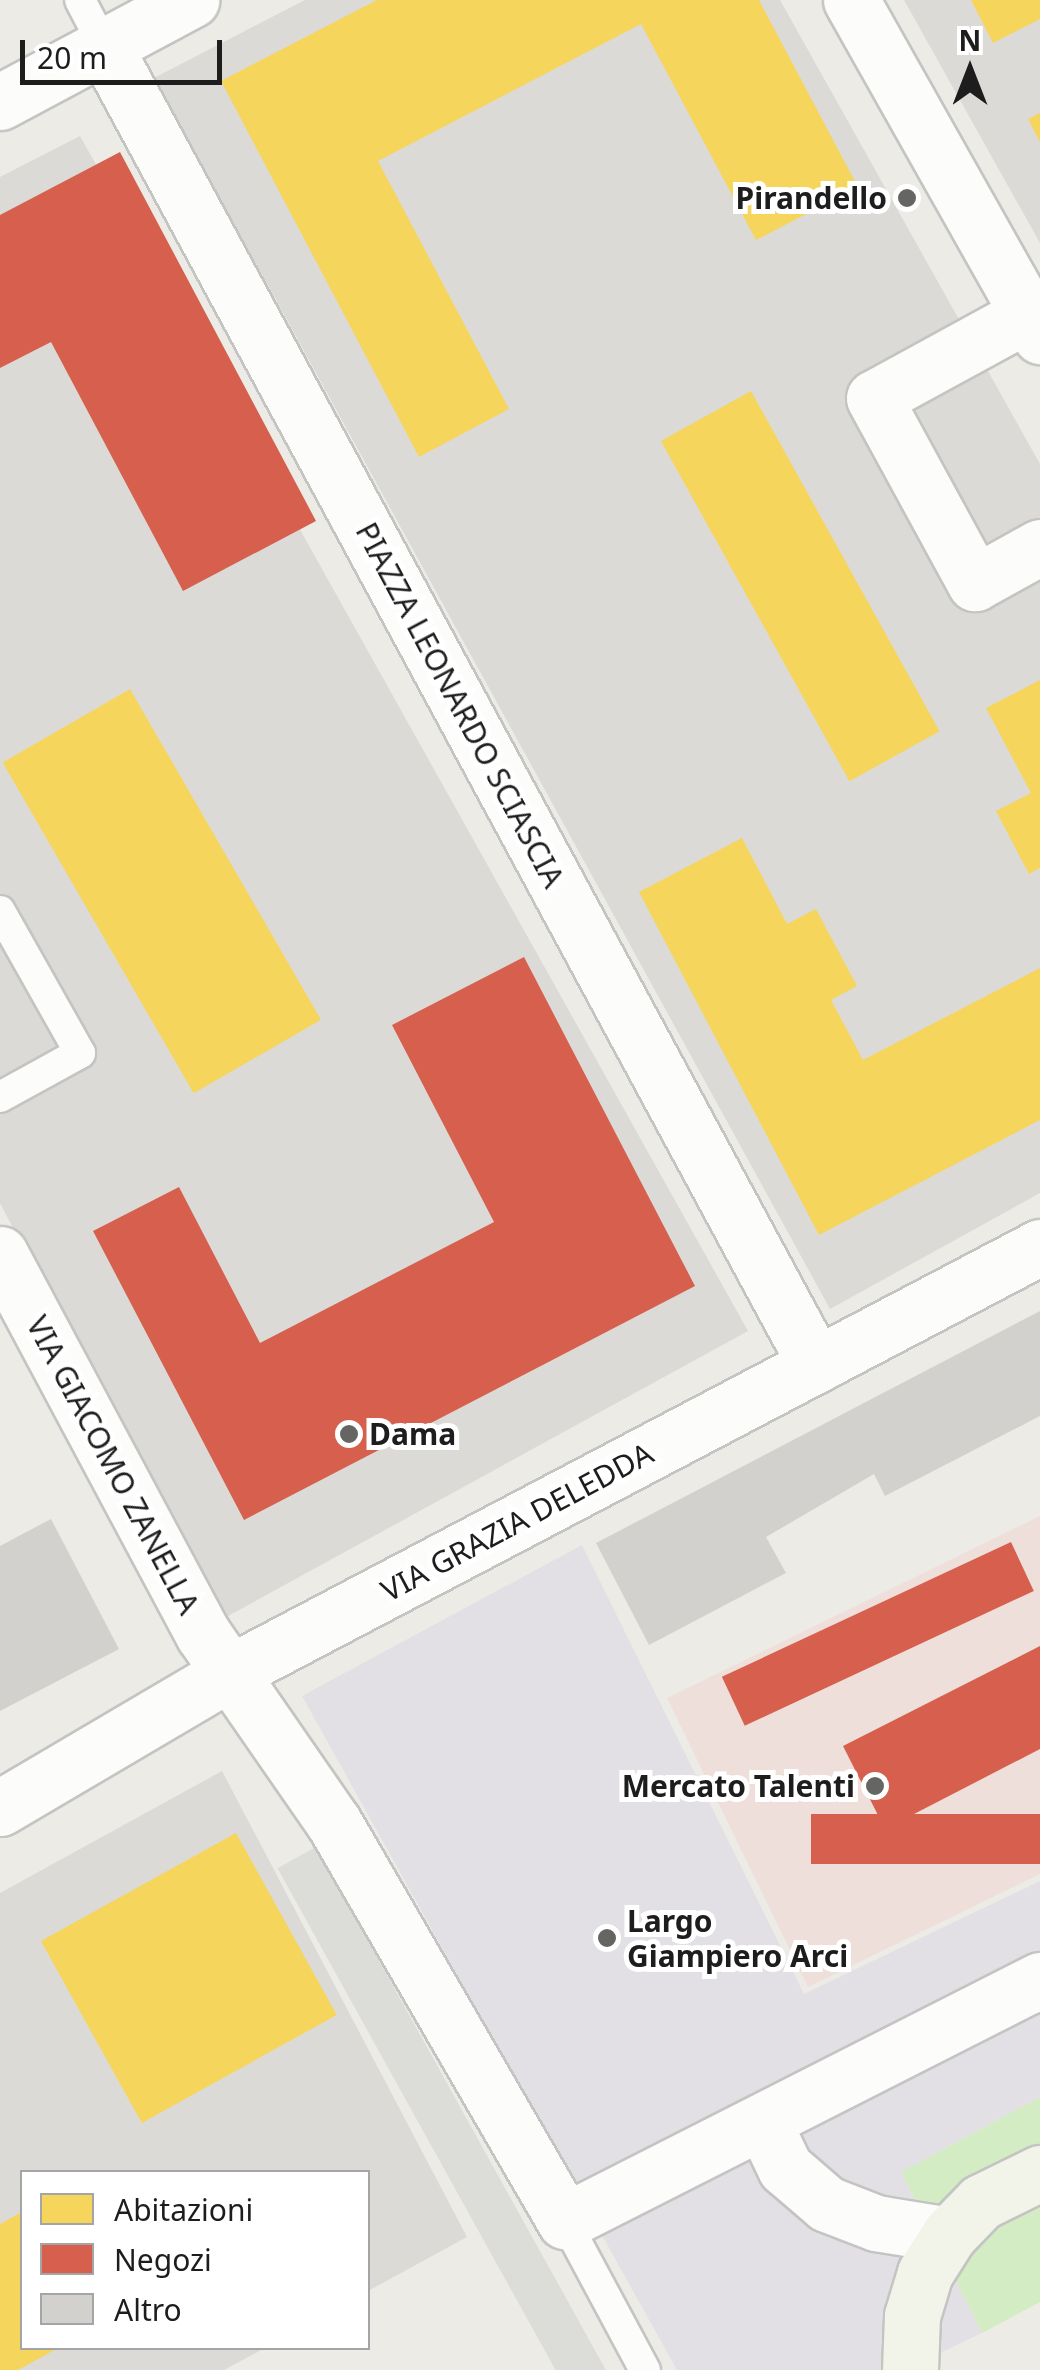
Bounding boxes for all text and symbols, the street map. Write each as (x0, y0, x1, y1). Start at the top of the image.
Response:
scale bar (25, 20, 228, 82)
north arrow (920, 20, 1020, 120)
text: N (959, 21, 981, 59)
text: 20 m (37, 37, 107, 78)
place label: Pirandello (736, 180, 887, 216)
marker: Pirandello (896, 187, 918, 209)
street label: PIAZZA LEONARDO SCIASCIA (348, 516, 572, 894)
street label: VIA GIACOMO ZANELLA (19, 1310, 207, 1620)
place label: Dama (369, 1416, 456, 1452)
marker: Dama (338, 1423, 360, 1445)
street label: VIA GRAZIA DELEDDA (375, 1435, 659, 1609)
place label: Mercato Talenti (622, 1768, 855, 1804)
marker: Mercato Talenti (864, 1775, 886, 1797)
place label: Largo Giampiero Arci (627, 1903, 848, 1974)
marker: Largo Giampiero Arci (596, 1927, 618, 1949)
legend (20, 2170, 370, 2350)
text: Abitazioni (114, 2189, 253, 2230)
text: Negozi (114, 2239, 212, 2280)
text: Altro (114, 2289, 182, 2330)

